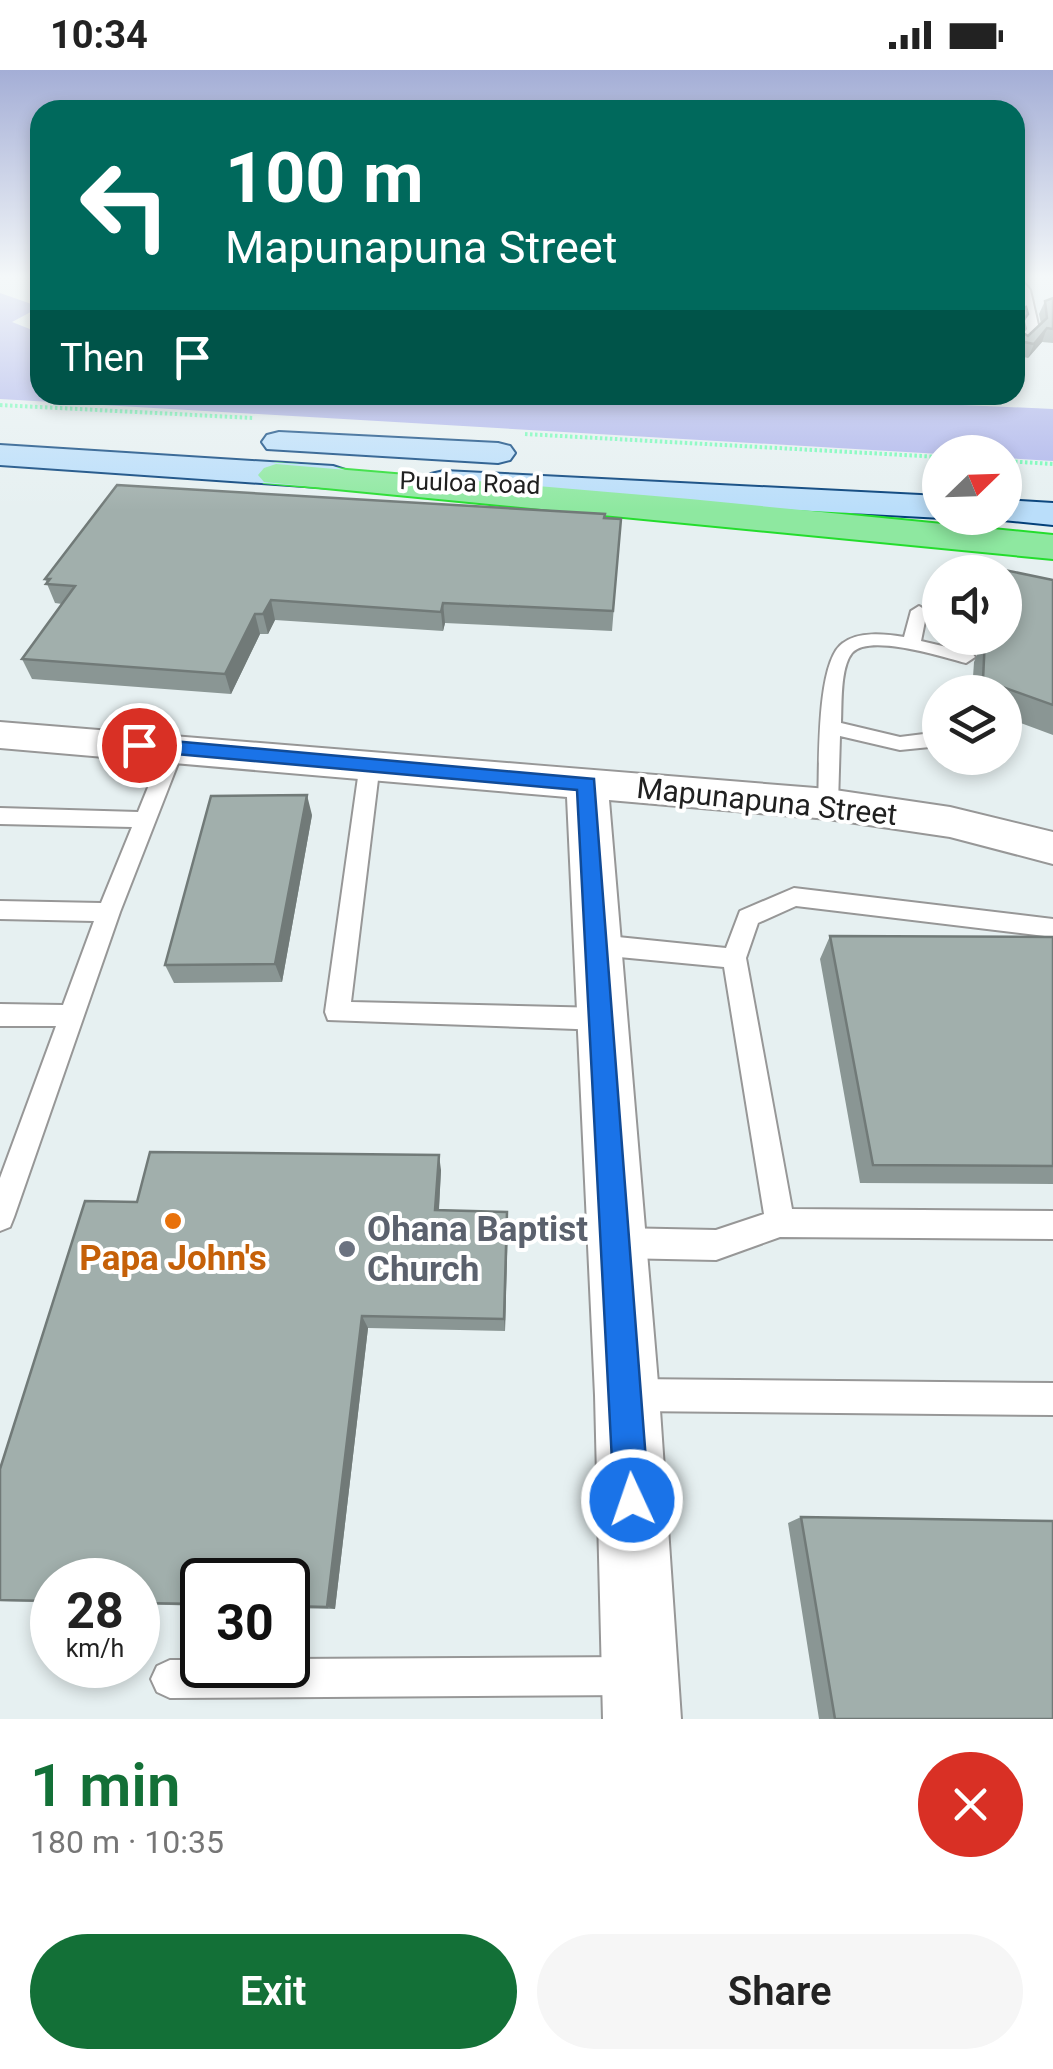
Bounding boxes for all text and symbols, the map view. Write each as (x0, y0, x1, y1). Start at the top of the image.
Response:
text: 10:34 (50, 13, 148, 57)
text: 100 m (225, 137, 424, 219)
icon: left (60, 140, 190, 270)
text: Mapunapuna Street (225, 221, 617, 274)
icon: arrive (165, 330, 220, 385)
text: Then (60, 336, 145, 380)
north arrow (922, 435, 1022, 535)
map controls (922, 435, 1022, 775)
street label: Puuloa Road (399, 466, 541, 500)
button: sound (922, 555, 1022, 655)
button: layers (922, 675, 1022, 775)
pin (97, 703, 182, 788)
icon: arrive (112, 718, 167, 773)
street label: Mapunapuna Street (635, 770, 899, 832)
place label: Ohana Baptist Church (367, 1209, 588, 1290)
marker: Papa John's (162, 1210, 184, 1232)
place label: Papa John's (79, 1238, 267, 1279)
marker: Ohana Baptist Church (336, 1238, 358, 1260)
position arrow (580, 1448, 684, 1552)
speed limit sign: 30 (180, 1558, 310, 1688)
text: 28 (66, 1582, 124, 1640)
text: km/h (66, 1634, 124, 1663)
text: 1 min (30, 1750, 180, 1821)
button: close (918, 1752, 1023, 1857)
text: 180 m · 10:35 (30, 1823, 224, 1861)
button: Exit (30, 1934, 517, 2049)
button: Share (537, 1934, 1023, 2049)

